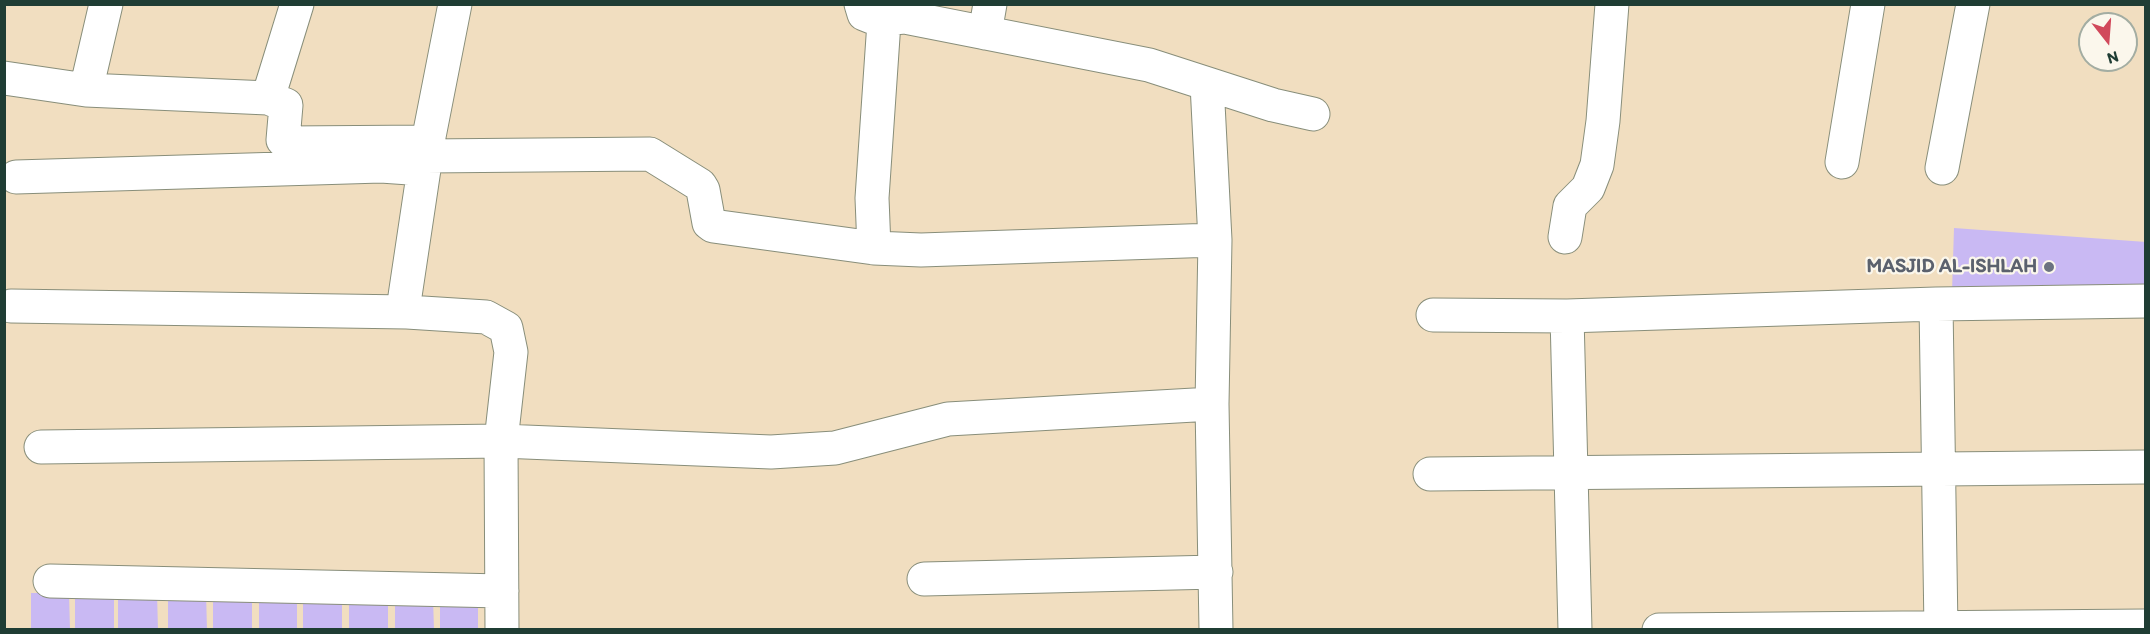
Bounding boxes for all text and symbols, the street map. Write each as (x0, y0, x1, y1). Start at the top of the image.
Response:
north arrow (2078, 12, 2138, 72)
text: N (2105, 47, 2121, 68)
place label: MASJID AL-ISHLAH (1867, 255, 2037, 279)
marker: MASJID AL-ISHLAH (2042, 260, 2056, 274)

